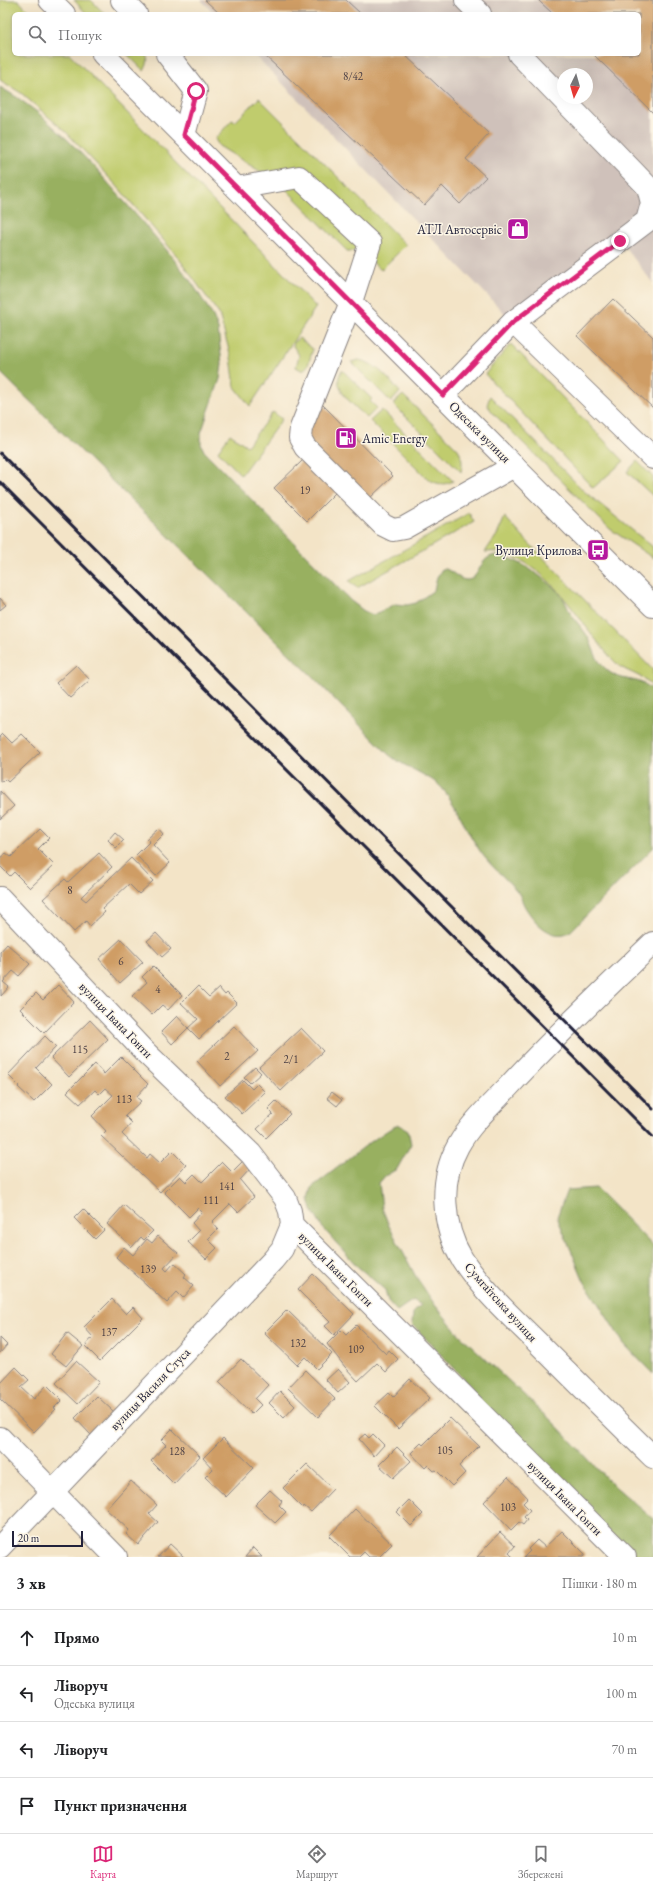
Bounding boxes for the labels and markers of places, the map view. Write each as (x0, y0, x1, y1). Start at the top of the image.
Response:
shop icon: АТЛ Автосервіс (505, 216, 531, 242)
place label: АТЛ Автосервіс (416, 221, 502, 238)
fuel station icon: Amic Energy (333, 425, 359, 451)
place label: Amic Energy (361, 430, 427, 447)
bus stop icon: Вулиця Крилова (585, 537, 611, 563)
place label: Вулиця Крилова (495, 542, 583, 559)

